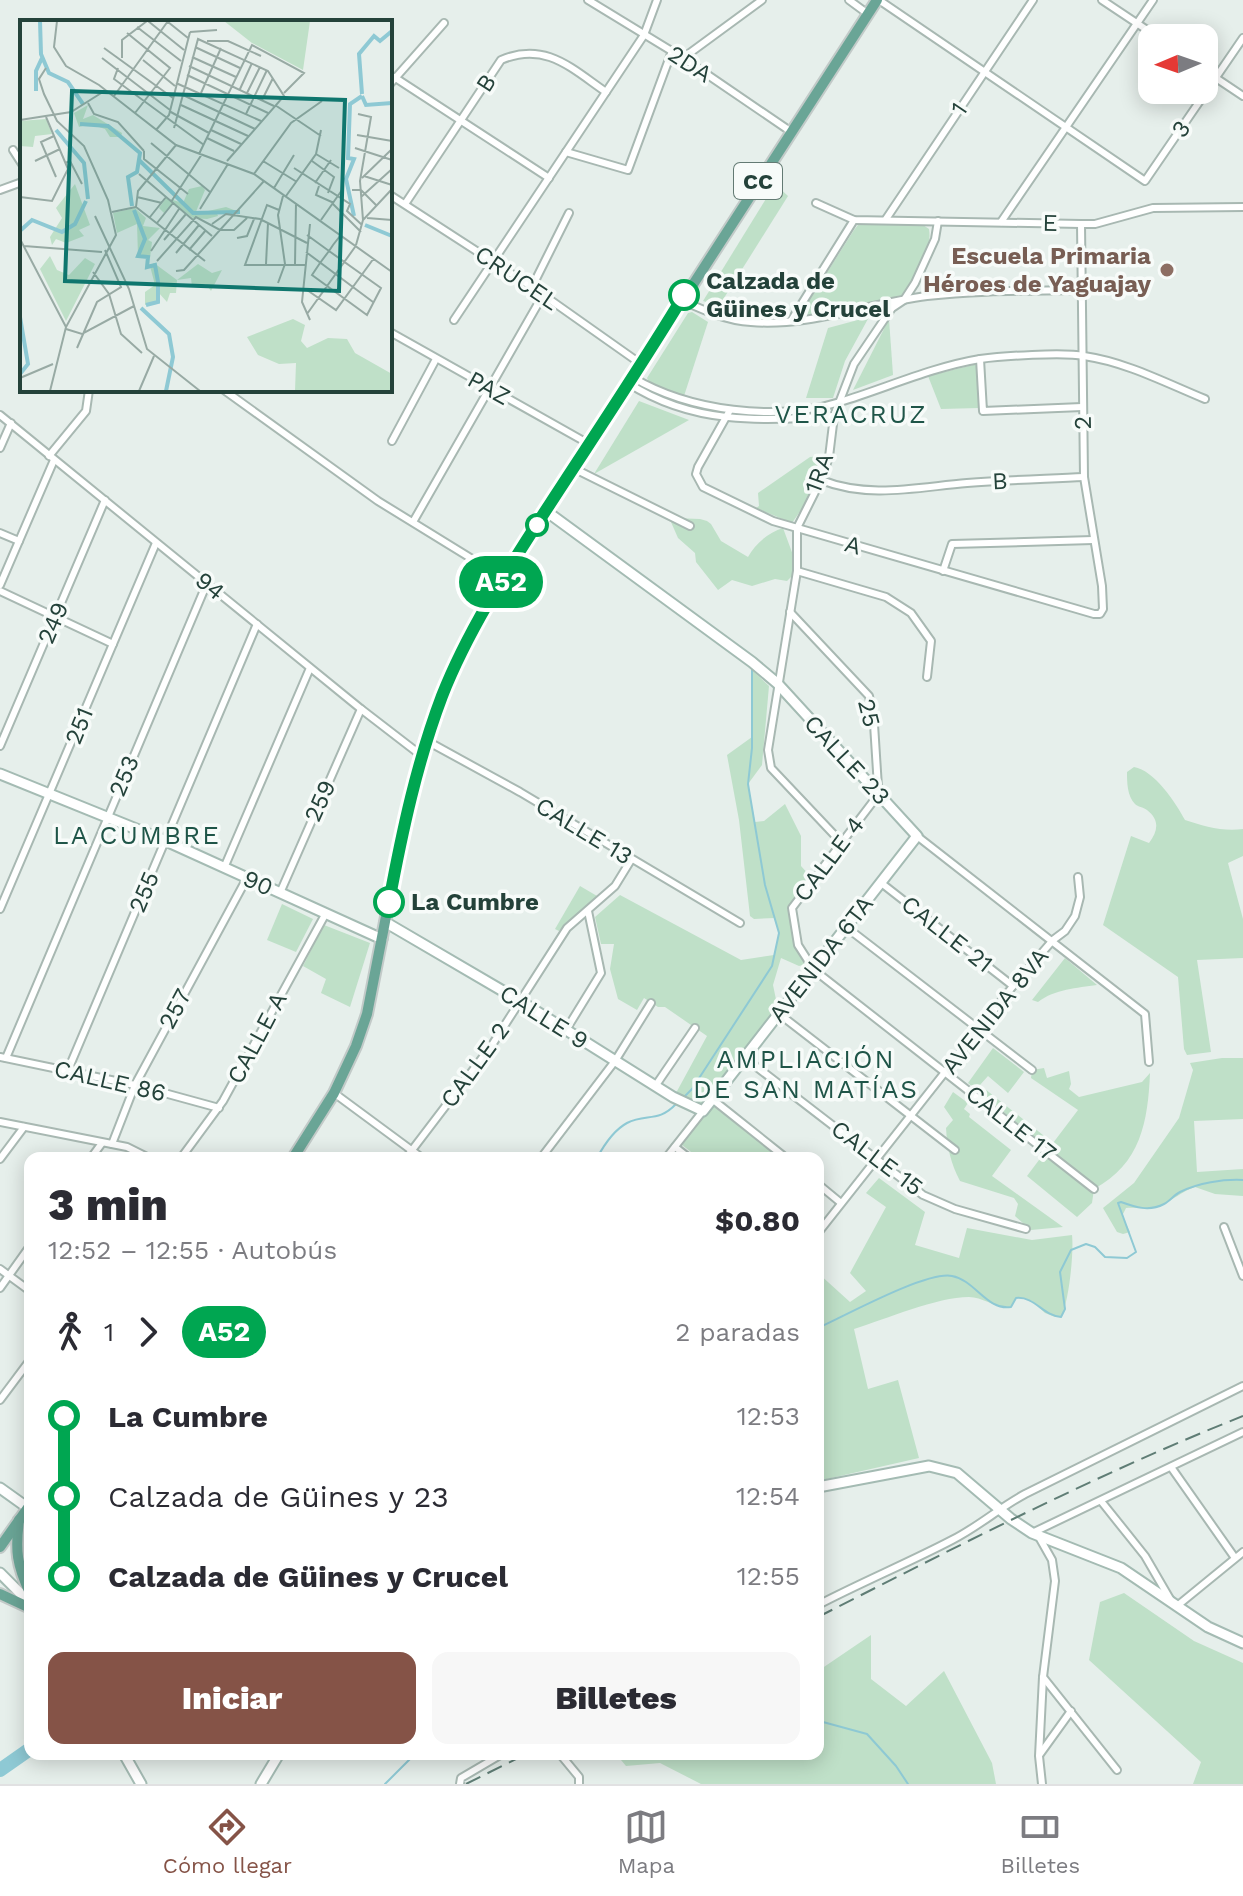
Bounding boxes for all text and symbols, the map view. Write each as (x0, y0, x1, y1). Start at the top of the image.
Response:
inset map (20, 20, 392, 392)
north arrow (1138, 24, 1218, 104)
map controls (1138, 24, 1218, 104)
street label: 2DA (663, 40, 717, 89)
street label: B (470, 69, 502, 97)
street label: 1 (945, 97, 973, 121)
street label: 3 (1166, 115, 1196, 143)
road number: CC (734, 163, 782, 199)
street label: E (1042, 209, 1058, 237)
street label: CRUCEL (470, 240, 564, 316)
place label: Escuela Primaria Héroes de Yaguajay (923, 242, 1151, 298)
marker: Escuela Primaria Héroes de Yaguajay (1158, 261, 1176, 279)
place label: Calzada de Güines y Crucel (706, 267, 890, 323)
marker: Calzada de Güines y Crucel (669, 280, 699, 310)
street label: PAZ (463, 365, 515, 411)
district label: VERACRUZ (774, 399, 928, 429)
street label: 2 (1069, 416, 1097, 430)
street label: 1RA (799, 449, 839, 497)
street label: B (991, 467, 1009, 495)
unlabelled marker (526, 514, 548, 536)
street label: A (842, 529, 865, 561)
line badge: A52 (455, 556, 547, 608)
text: A52 (475, 565, 527, 598)
street label: 94 (190, 566, 230, 606)
street label: 249 (32, 598, 74, 648)
street label: 25 (852, 696, 886, 730)
street label: 251 (59, 703, 99, 749)
street label: CALLE 23 (798, 709, 896, 811)
street label: 253 (103, 751, 145, 801)
street label: 259 (299, 776, 341, 826)
street label: CALLE 13 (531, 791, 637, 871)
street label: CALLE 4 (788, 811, 870, 907)
district label: LA CUMBRE (53, 820, 221, 850)
street label: 90 (239, 864, 277, 902)
street label: 255 (123, 867, 165, 917)
marker: La Cumbre (374, 887, 404, 917)
place label: La Cumbre (411, 888, 539, 916)
street label: AVENIDA 6TA (763, 890, 879, 1028)
street label: CALLE 21 (896, 890, 998, 978)
street label: AVENIDA 8VA (936, 942, 1055, 1080)
street label: CALLE 9 (494, 979, 594, 1055)
street label: 257 (153, 984, 197, 1034)
street label: CALLE A (221, 987, 293, 1088)
street label: CALLE 2 (435, 1017, 515, 1113)
district label: AMPLIACIÓN DE SAN MATÍAS (693, 1044, 919, 1104)
street label: CALLE 86 (51, 1055, 169, 1107)
street label: CALLE 17 (960, 1079, 1062, 1167)
street label: CALLE 15 (826, 1115, 928, 1201)
text: 3 min (48, 1179, 168, 1231)
text: $0.80 (715, 1203, 800, 1238)
text: 12:52 – 12:55 · Autobús (48, 1235, 337, 1265)
icon: walk (48, 1310, 92, 1354)
icon: forward (126, 1310, 170, 1354)
text: A52 (198, 1315, 250, 1348)
text: 1 (104, 1317, 114, 1347)
text: 2 paradas (675, 1317, 800, 1347)
text: La Cumbre (108, 1399, 268, 1434)
text: 12:53 (737, 1401, 800, 1431)
text: Calzada de Güines y 23 (108, 1479, 449, 1514)
text: 12:54 (736, 1481, 800, 1511)
text: Calzada de Güines y Crucel (108, 1559, 508, 1594)
text: 12:55 (737, 1561, 800, 1591)
button: Iniciar (48, 1652, 416, 1744)
button: Billetes (432, 1652, 800, 1744)
tab: Cómo llegar (163, 1805, 292, 1878)
tab: Mapa (618, 1805, 675, 1878)
tab: Billetes (1001, 1805, 1080, 1878)

